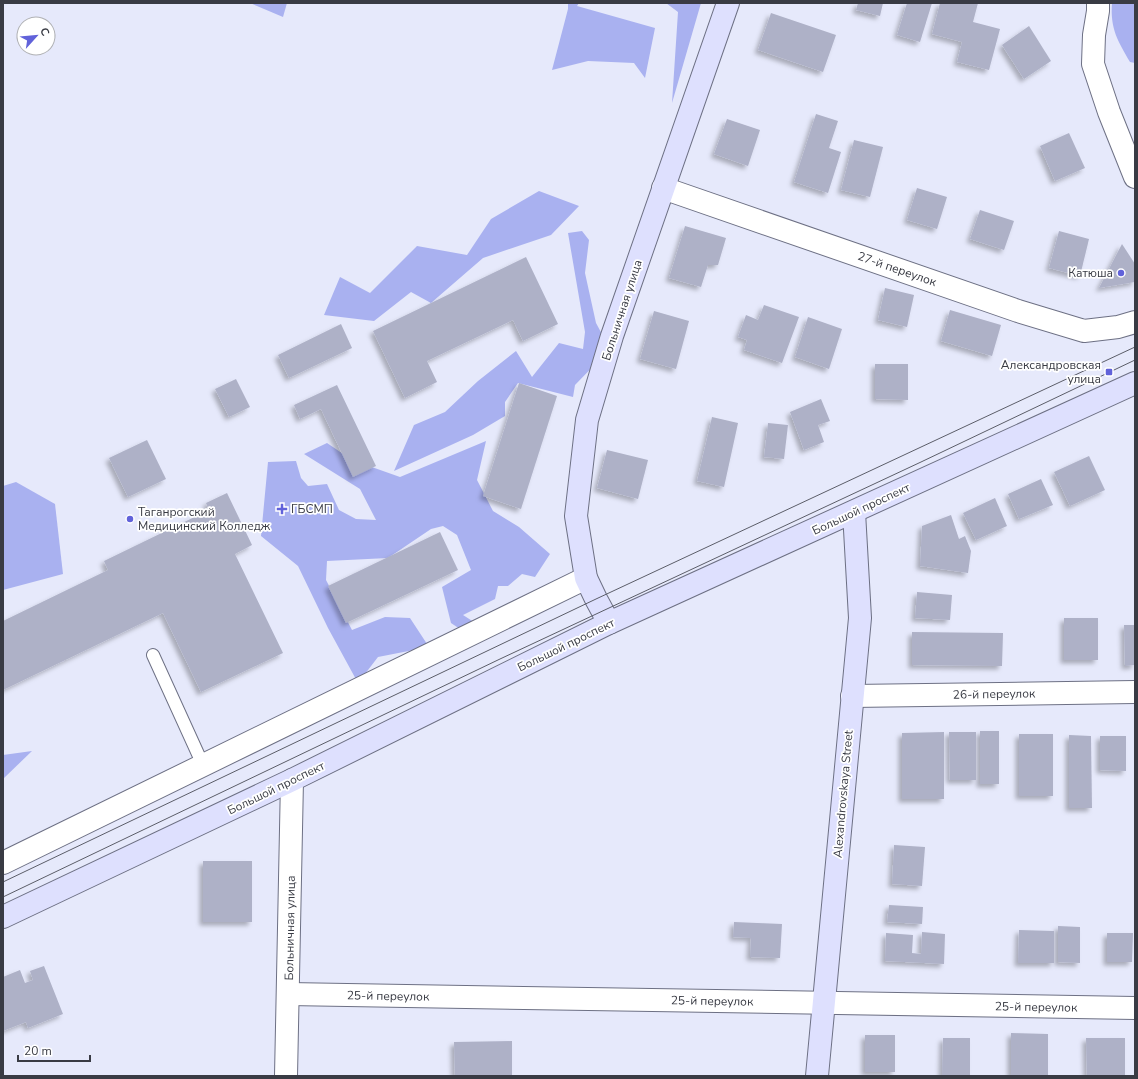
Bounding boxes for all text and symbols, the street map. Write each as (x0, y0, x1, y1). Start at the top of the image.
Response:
north arrow (16, 16, 56, 56)
text: С (36, 25, 53, 39)
street label: 27-й переулок (855, 248, 939, 290)
street label: Больничная улица (598, 258, 646, 362)
place label: Катюша (1068, 265, 1113, 281)
marker: Катюша (1116, 268, 1126, 278)
place label: Александровская улица (1001, 357, 1101, 387)
marker: Александровская улица (1104, 367, 1114, 377)
street label: Большой проспект (810, 479, 913, 539)
place label: ГБСМП (291, 501, 333, 517)
marker: ГБСМП (276, 503, 288, 515)
place label: Таганрогский Медицинский Колледж (138, 504, 271, 534)
marker: Таганрогский Медицинский Колледж (125, 514, 135, 524)
street label: Большой проспект (515, 614, 618, 675)
street label: 26-й переулок (953, 685, 1036, 703)
street label: Alexandrovskaya Street (829, 729, 857, 859)
street label: Большой проспект (225, 757, 328, 818)
street label: Больничная улица (281, 875, 299, 981)
street label: 25-й переулок (347, 987, 430, 1005)
street label: 25-й переулок (671, 992, 754, 1010)
street label: 25-й переулок (995, 998, 1078, 1016)
scale bar (18, 1037, 90, 1063)
text: 20 m (24, 1043, 52, 1059)

